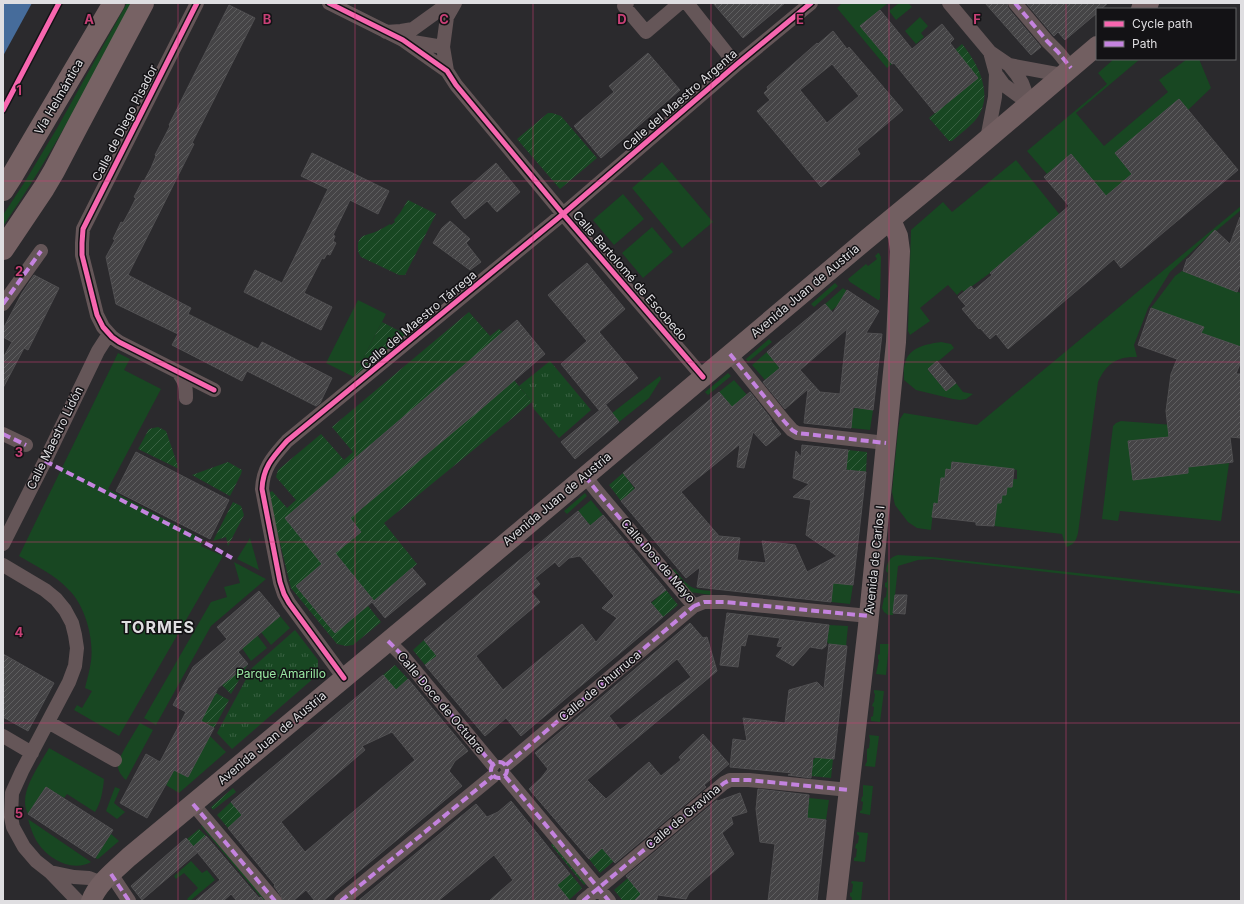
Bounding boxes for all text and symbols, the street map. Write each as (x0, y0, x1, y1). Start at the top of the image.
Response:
legend (1096, 8, 1236, 60)
text: A (84, 11, 94, 27)
text: B (263, 11, 272, 27)
text: C (439, 11, 449, 27)
text: D (617, 11, 627, 27)
text: E (796, 11, 804, 27)
text: F (973, 11, 981, 27)
text: Cycle path (1132, 16, 1193, 31)
text: Path (1132, 36, 1157, 51)
street label: Calle del Maestro Argenta (619, 46, 740, 153)
street label: Vía Helmántica (31, 56, 86, 137)
street label: Calle de Diego Pisador (89, 62, 161, 183)
text: 1 (16, 82, 22, 98)
street label: Calle Bartolomé de Escobedo (570, 208, 691, 344)
street label: Avenida Juan de Austria (747, 241, 862, 340)
text: 2 (15, 263, 23, 279)
street label: Calle del Maestro Tárrega (358, 267, 479, 372)
street label: Calle Maestro Lidón (23, 384, 86, 492)
text: 3 (15, 444, 23, 460)
street label: Avenida Juan de Austria (499, 449, 614, 548)
street label: Avenida de Carlos I (861, 505, 888, 615)
street label: Calle Dos de Mayo (618, 516, 699, 606)
district label: TORMES (121, 617, 195, 637)
text: 4 (15, 624, 24, 640)
street label: Calle de Churruca (556, 647, 644, 724)
street label: Calle Doce de Octubre (394, 649, 488, 757)
park label: Parque Amarillo (236, 666, 326, 681)
street label: Avenida Juan de Austria (214, 688, 329, 787)
street label: Calle de Gravina (642, 781, 723, 852)
text: 5 (15, 805, 23, 821)

